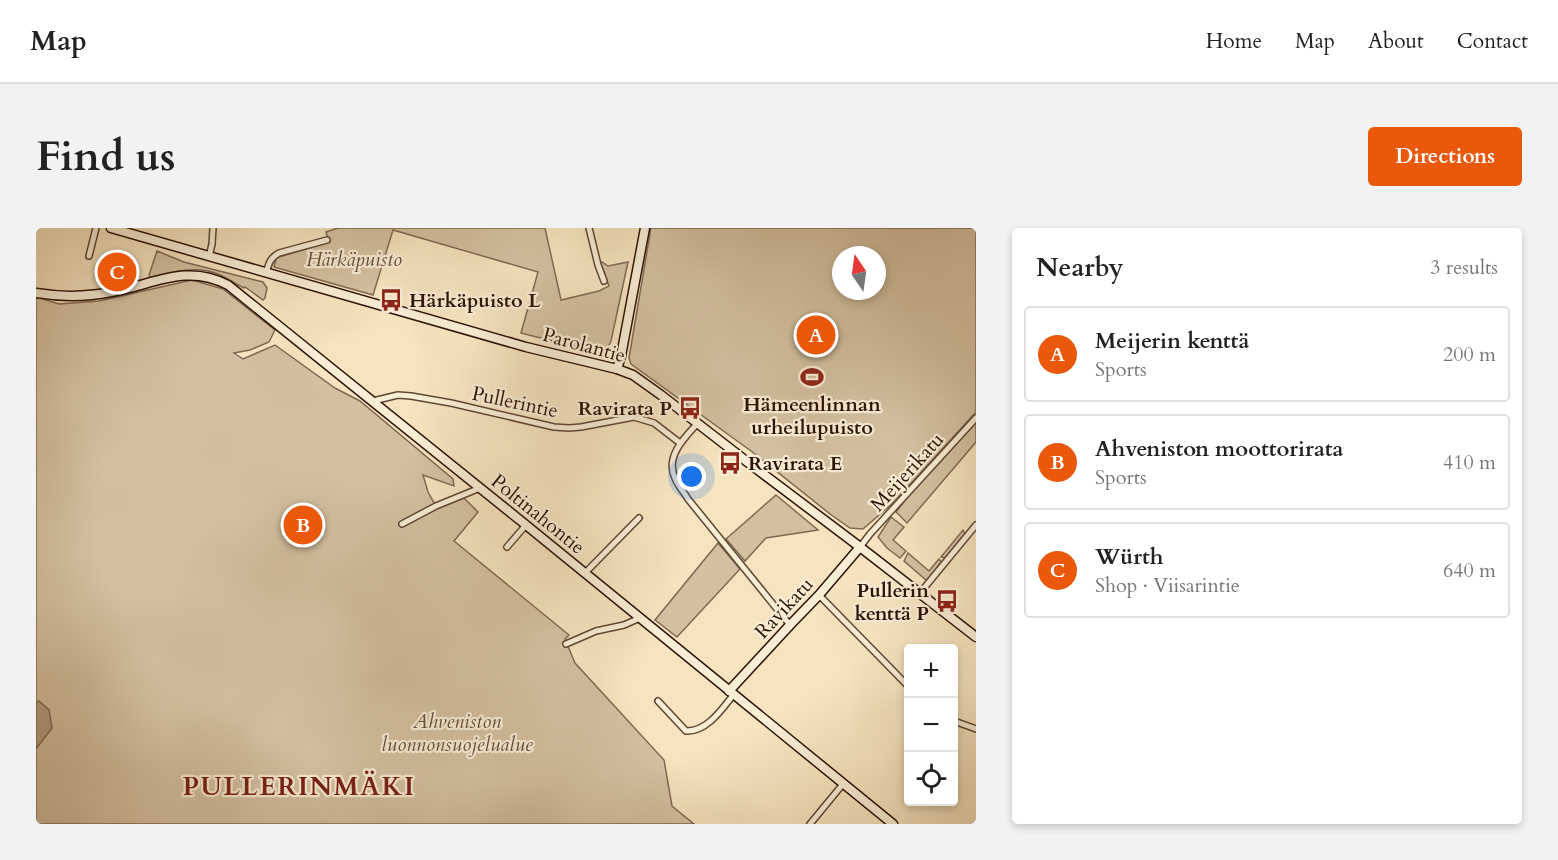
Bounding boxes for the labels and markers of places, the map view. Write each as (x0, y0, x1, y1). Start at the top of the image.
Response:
pin: C (98, 250, 136, 294)
bus stop icon: Härkäpuisto L (378, 287, 404, 313)
place label: Härkäpuisto L (409, 287, 541, 314)
pin: A (796, 312, 836, 358)
sports icon: Hämeenlinnan urheilupuisto (799, 364, 825, 390)
place label: Hämeenlinnan urheilupuisto (743, 391, 881, 441)
place label: Ravirata P (578, 395, 672, 422)
bus stop icon: Ravirata P (677, 395, 703, 421)
bus stop icon: Ravirata E (717, 450, 743, 476)
place label: Ravirata E (748, 450, 842, 477)
pin: B (284, 502, 322, 548)
place label: Pullerin kenttä P (854, 577, 929, 627)
bus stop icon: Pullerin kenttä P (934, 588, 960, 614)

